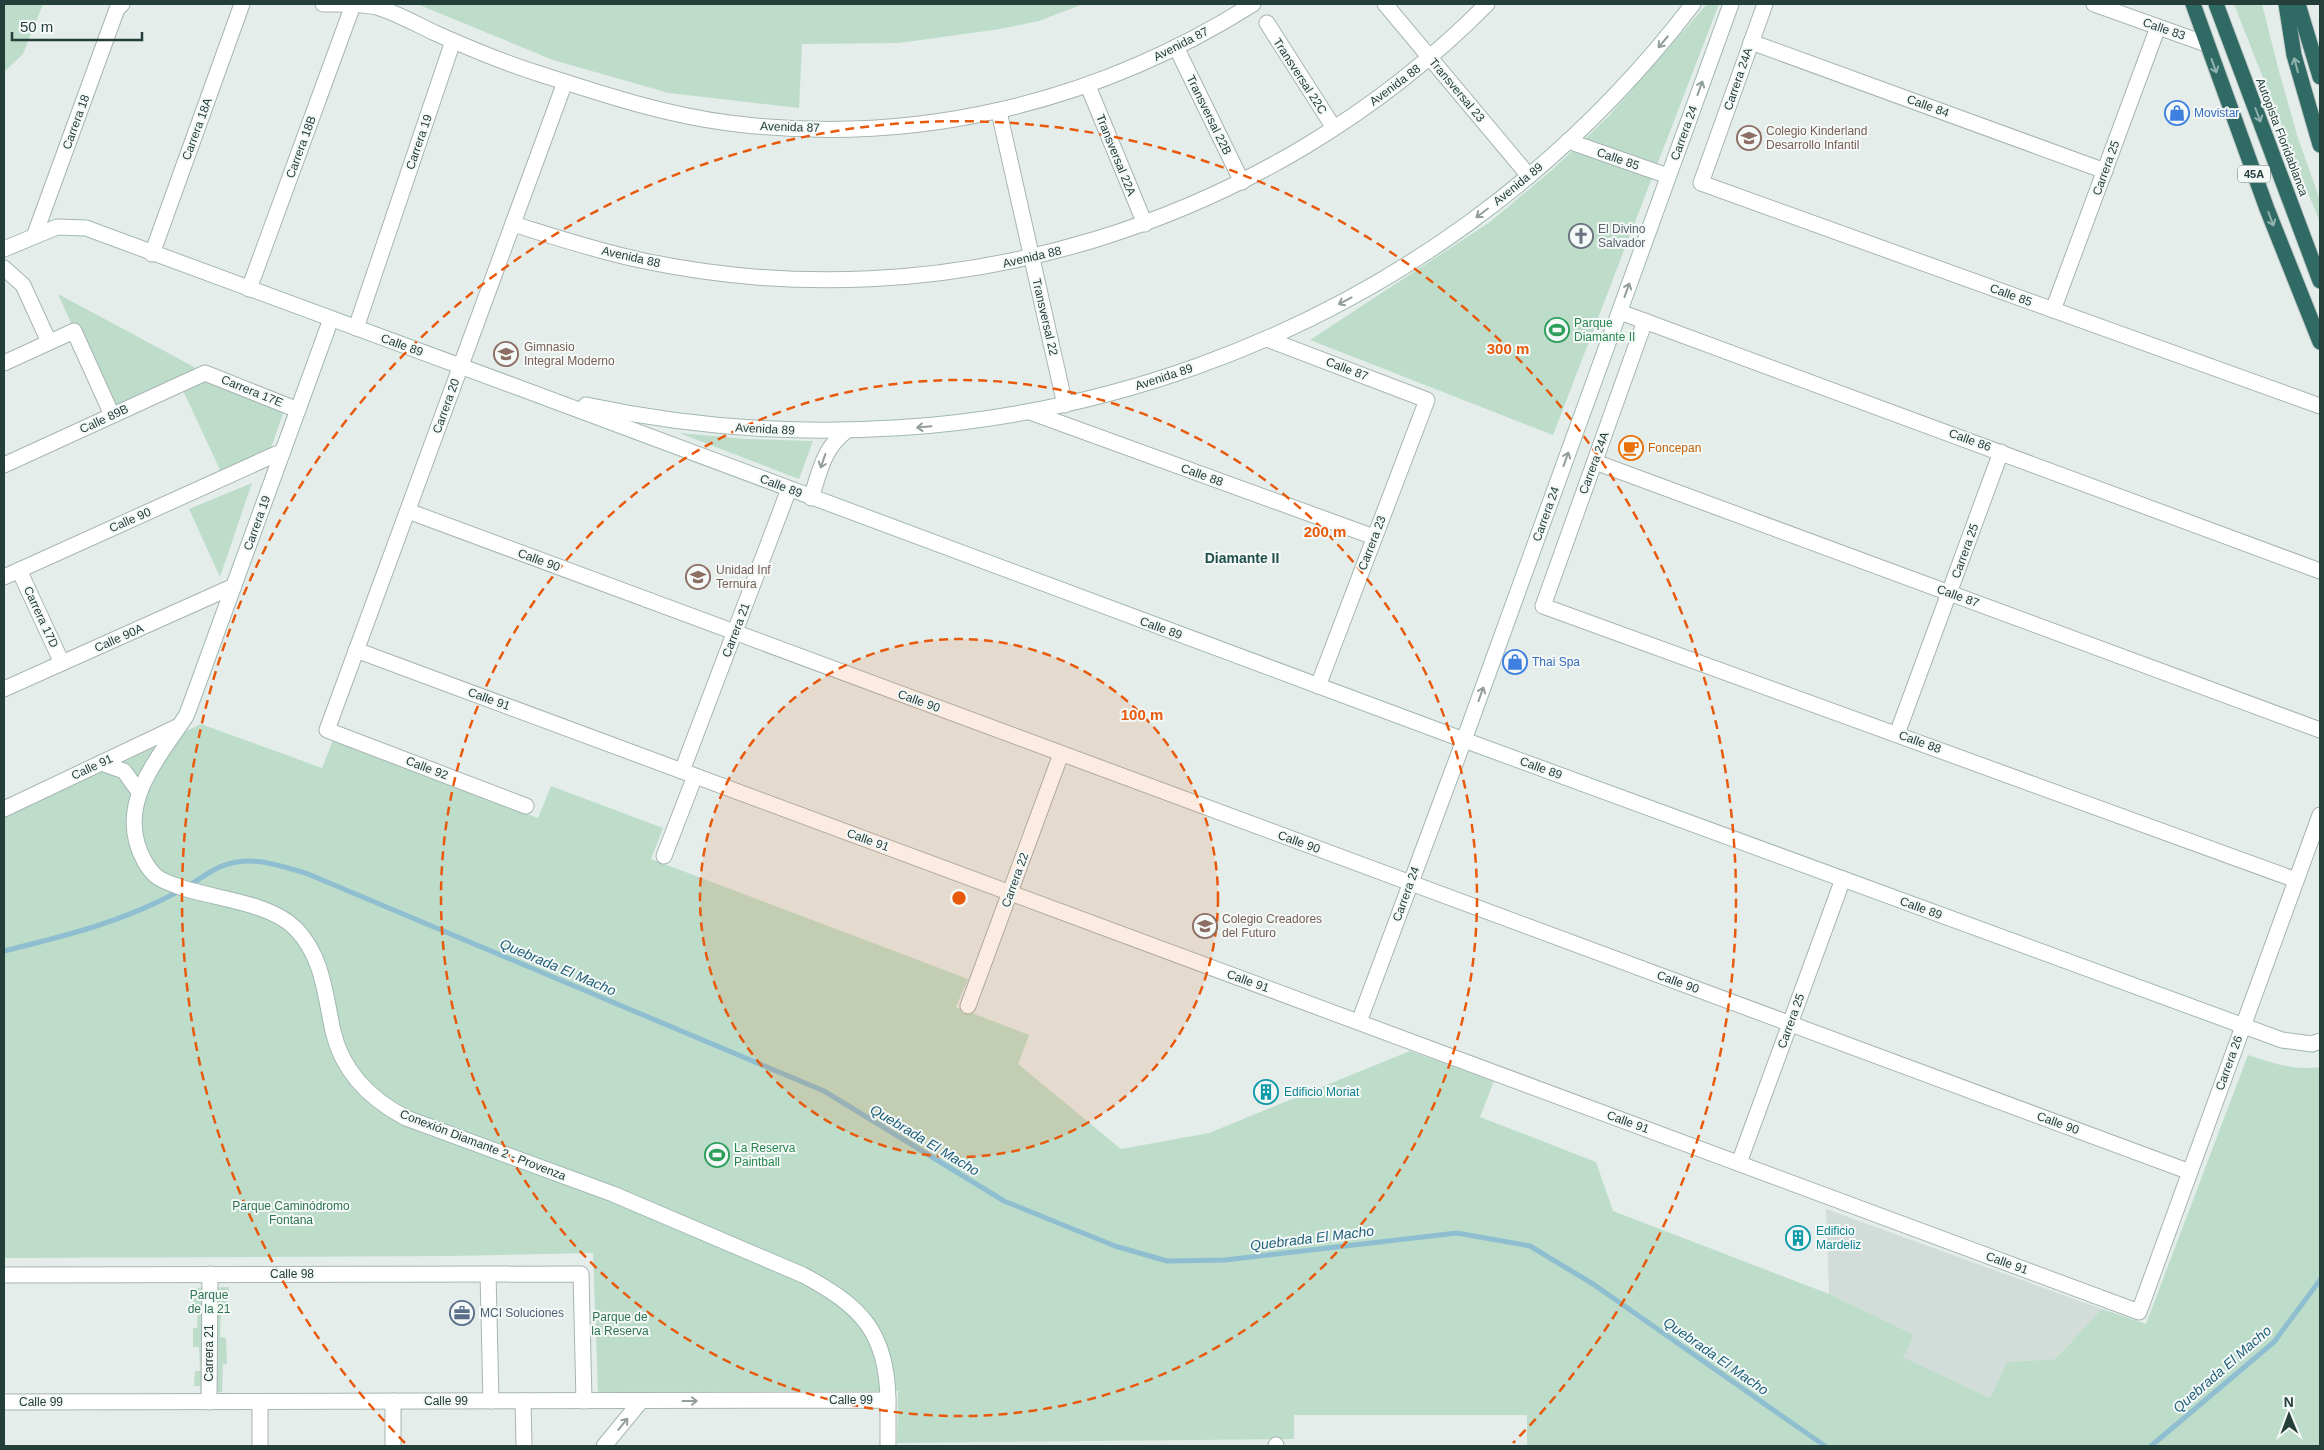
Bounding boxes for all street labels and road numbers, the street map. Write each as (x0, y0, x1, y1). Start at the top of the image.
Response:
street label: Calle 83 (2141, 15, 2187, 43)
street label: Avenida 87 (1151, 24, 1211, 64)
street label: Transversal 22C (1270, 35, 1330, 117)
street label: Carrera 24A (1721, 46, 1755, 112)
street label: Transversal 23 (1426, 55, 1488, 125)
street label: Avenida 88 (1367, 61, 1423, 109)
street label: Transversal 22B (1184, 73, 1234, 157)
street label: Autopista Floridablanca (2253, 76, 2311, 198)
street label: Carrera 18 (60, 92, 92, 151)
street label: Calle 84 (1905, 92, 1951, 120)
street label: Carrera 18A (179, 96, 215, 162)
street label: Carrera 24 (1668, 103, 1700, 162)
street label: Carrera 19 (403, 112, 435, 171)
street label: Transversal 22A (1093, 112, 1139, 198)
street label: Carrera 18B (283, 114, 319, 180)
street label: Avenida 87 (760, 119, 820, 135)
street label: Carrera 25 (2090, 138, 2122, 197)
street label: Calle 85 (1595, 145, 1641, 173)
street label: Avenida 89 (1490, 160, 1546, 208)
road number: 45A (2238, 165, 2270, 182)
street label: Avenida 88 (600, 243, 662, 271)
street label: Avenida 88 (1001, 243, 1063, 271)
street label: Transversal 22 (1029, 277, 1061, 357)
street label: Calle 85 (1988, 281, 2034, 309)
street label: Calle 89 (379, 331, 425, 359)
street label: Calle 87 (1324, 355, 1370, 384)
street label: Avenida 89 (1133, 361, 1195, 393)
street label: Carrera 17E (219, 372, 285, 410)
street label: Carrera 20 (430, 376, 462, 435)
street label: Calle 89B (77, 402, 131, 436)
street label: Avenida 89 (735, 420, 796, 438)
street label: Calle 86 (1947, 426, 1993, 454)
street label: Carrera 24A (1576, 430, 1612, 496)
street label: Calle 88 (1179, 461, 1225, 489)
street label: Calle 89 (758, 472, 804, 501)
street label: Carrera 24 (1530, 484, 1562, 543)
street label: Carrera 19 (241, 493, 273, 552)
street label: Calle 90 (107, 505, 153, 535)
street label: Carrera 23 (1355, 513, 1389, 572)
street label: Carrera 25 (1949, 521, 1981, 580)
street label: Calle 90 (516, 546, 562, 574)
street label: Calle 87 (1935, 582, 1981, 610)
street label: Carrera 17D (21, 584, 61, 650)
street label: Carrera 21 (719, 600, 753, 659)
street label: Calle 89 (1138, 614, 1184, 642)
street label: Calle 90A (92, 621, 146, 655)
street label: Calle 91 (466, 685, 512, 713)
street label: Calle 90 (896, 687, 942, 715)
street label: Calle 88 (1897, 728, 1943, 756)
street label: Calle 91 (69, 751, 115, 783)
street label: Calle 92 (404, 754, 450, 783)
street label: Calle 89 (1518, 754, 1564, 782)
street label: Calle 91 (845, 826, 891, 854)
street label: Calle 90 (1276, 828, 1322, 856)
street label: Carrera 22 (999, 850, 1031, 909)
street label: Carrera 24 (1390, 864, 1422, 923)
street label: Calle 89 (1898, 894, 1944, 922)
street label: Calle 91 (1225, 967, 1271, 995)
street label: Calle 90 (1655, 968, 1701, 996)
street label: Carrera 25 (1775, 991, 1807, 1050)
street label: Carrera 26 (2213, 1033, 2245, 1092)
street label: Conexión Diamante 2 - Provenza (398, 1107, 568, 1183)
street label: Calle 91 (1605, 1108, 1651, 1136)
street label: Calle 90 (2035, 1109, 2081, 1137)
street label: Calle 91 (1984, 1249, 2030, 1277)
street label: Calle 98 (270, 1267, 314, 1281)
street label: Carrera 21 (202, 1324, 216, 1382)
street label: Calle 99 (829, 1393, 873, 1407)
street label: Calle 99 (424, 1394, 468, 1408)
street label: Calle 99 (19, 1395, 63, 1409)

